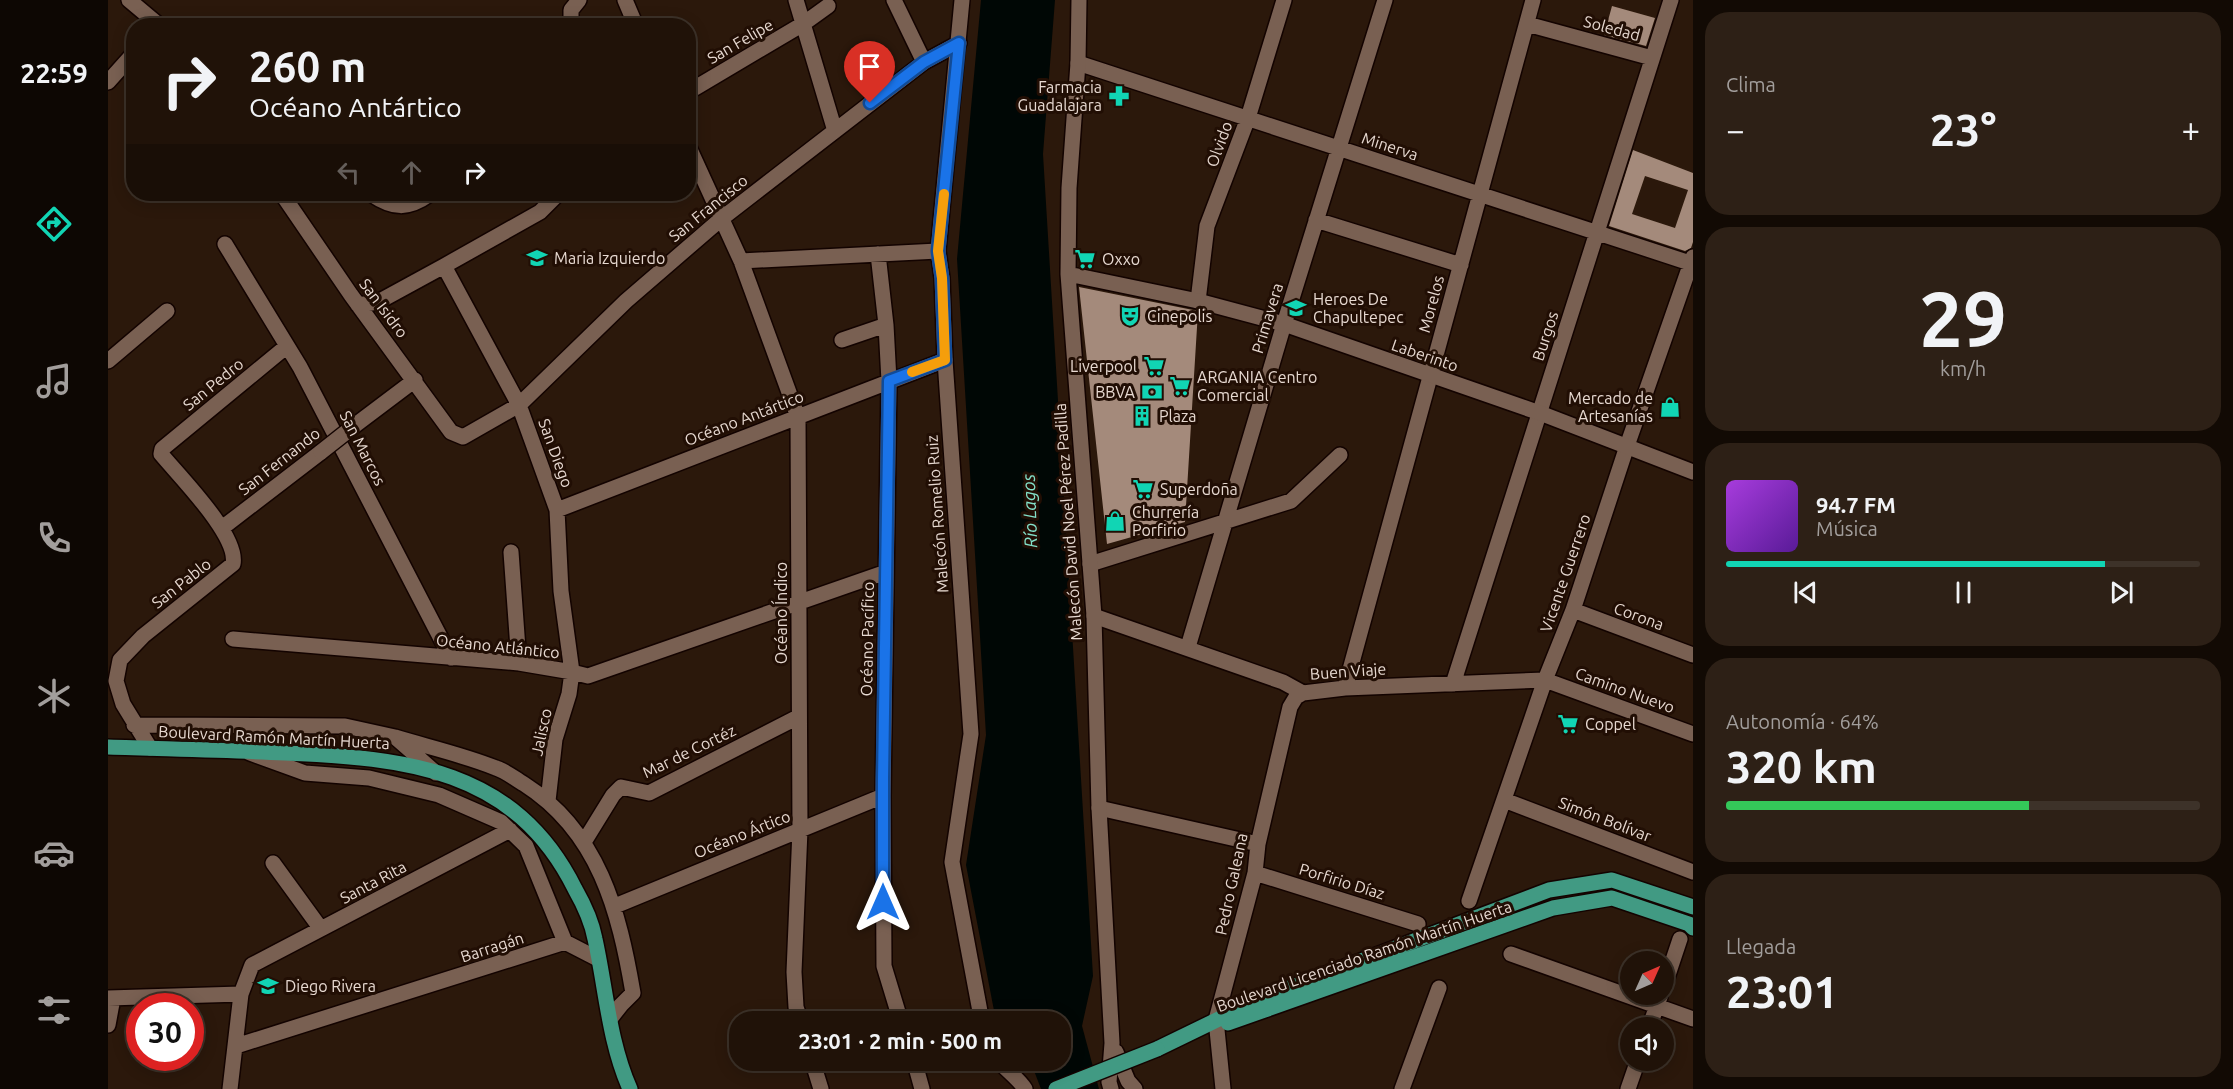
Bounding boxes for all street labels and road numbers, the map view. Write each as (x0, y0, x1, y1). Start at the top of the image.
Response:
street label: Soledad (1582, 12, 1642, 44)
street label: San Felipe (704, 15, 776, 67)
street label: Olvido (1203, 119, 1235, 169)
street label: Minerva (1360, 128, 1420, 164)
street label: San Francisco (665, 171, 751, 245)
street label: Morelos (1415, 273, 1447, 335)
street label: San Isidro (356, 275, 412, 341)
street label: Primavera (1248, 281, 1286, 355)
street label: Burgos (1529, 309, 1561, 363)
street label: Laberinto (1389, 335, 1461, 375)
street label: San Pedro (179, 354, 247, 414)
street label: Océano Antártico (682, 387, 806, 449)
street label: Malecón David Noel Pérez Padilla (1051, 403, 1085, 641)
street label: San Marcos (337, 408, 389, 488)
street label: San Diego (535, 416, 577, 490)
street label: San Fernando (235, 424, 323, 498)
street label: Malecón Romelio Ruiz (923, 435, 951, 593)
street label: Vicente Guerrero (1536, 512, 1594, 634)
street label: San Pablo (148, 554, 214, 612)
street label: Océano Índico (770, 562, 790, 664)
street label: Océano Pacífico (857, 581, 877, 697)
street label: Corona (1612, 599, 1666, 633)
street label: Océano Atlántico (435, 631, 561, 661)
street label: Buen Viaje (1309, 659, 1387, 683)
street label: Camino Nuevo (1573, 664, 1677, 716)
street label: Jalisco (527, 707, 555, 757)
street label: Mar de Cortéz (639, 721, 739, 781)
street label: Boulevard Ramón Martín Huerta (158, 722, 390, 752)
street label: Simón Bolívar (1556, 793, 1654, 845)
street label: Océano Ártico (690, 805, 793, 862)
street label: Pedro Galeana (1211, 831, 1251, 937)
street label: Santa Rita (337, 857, 409, 907)
street label: Porfirio Díaz (1297, 859, 1387, 903)
street label: Boulevard Licenciado Ramón Martín Huerta (1214, 897, 1514, 1015)
street label: Barragán (458, 928, 526, 966)

